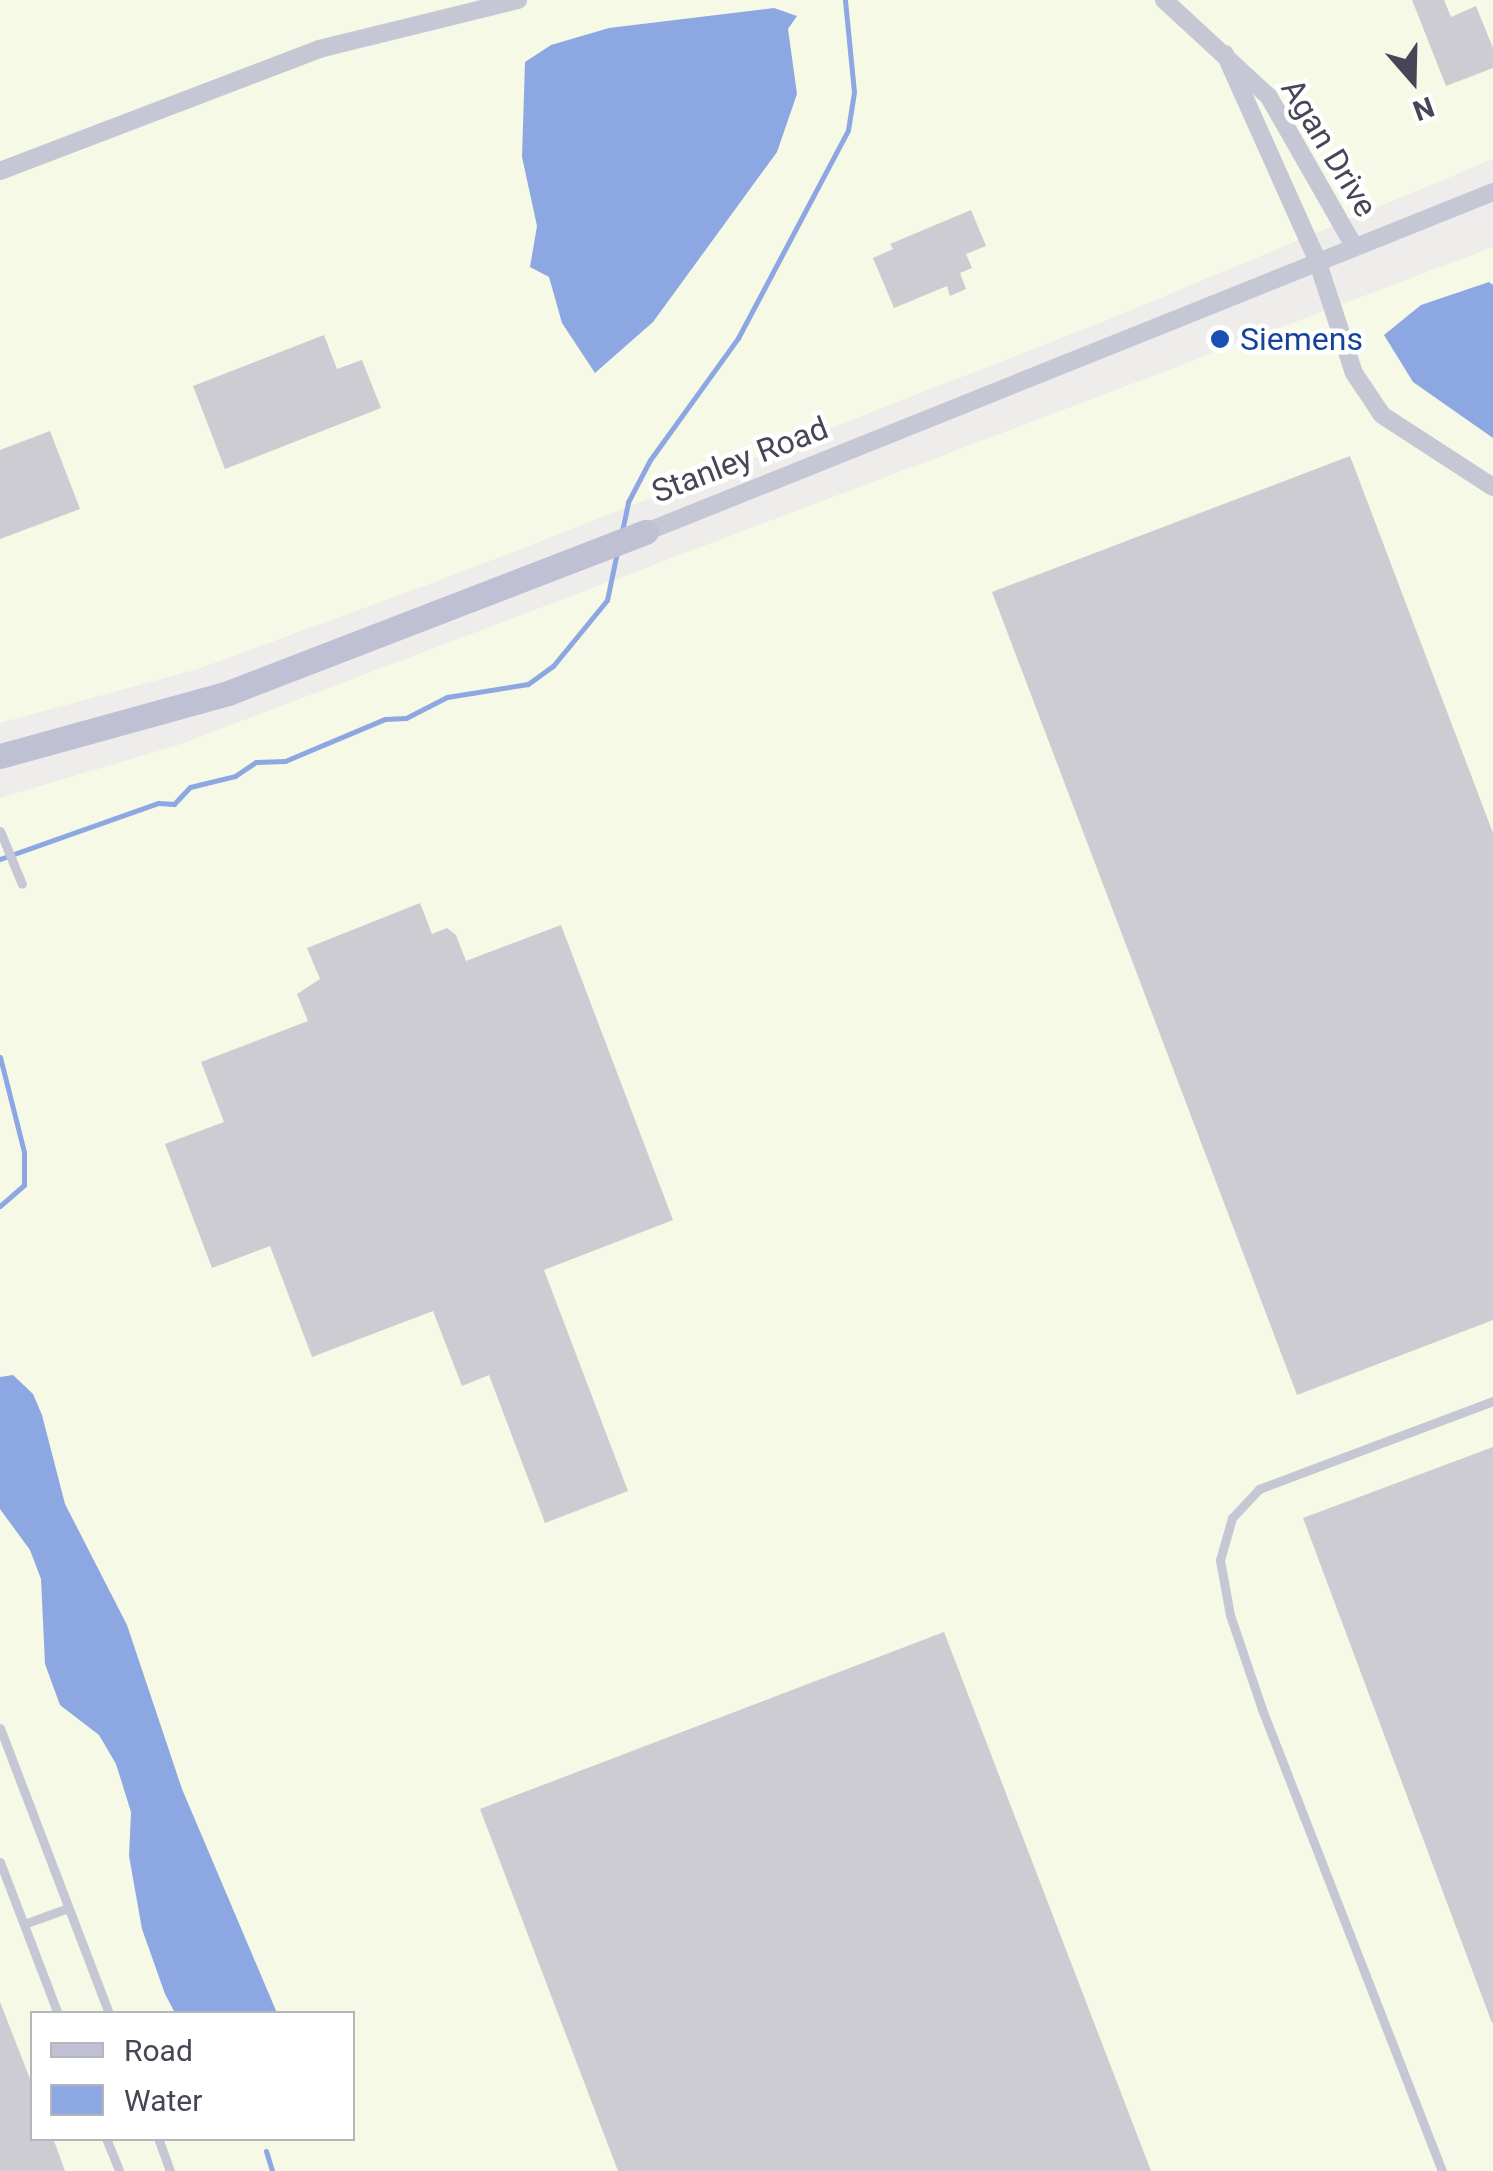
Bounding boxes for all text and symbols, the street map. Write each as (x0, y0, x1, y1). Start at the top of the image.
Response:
north arrow (1363, 30, 1463, 130)
street label: Agan Drive (1273, 72, 1385, 224)
text: N (1409, 90, 1438, 128)
place label: Siemens (1240, 320, 1363, 358)
marker: Siemens (1209, 328, 1231, 350)
street label: Stanley Road (646, 409, 834, 511)
legend (30, 2011, 355, 2141)
text: Road (124, 2033, 193, 2068)
text: Water (124, 2083, 202, 2118)

